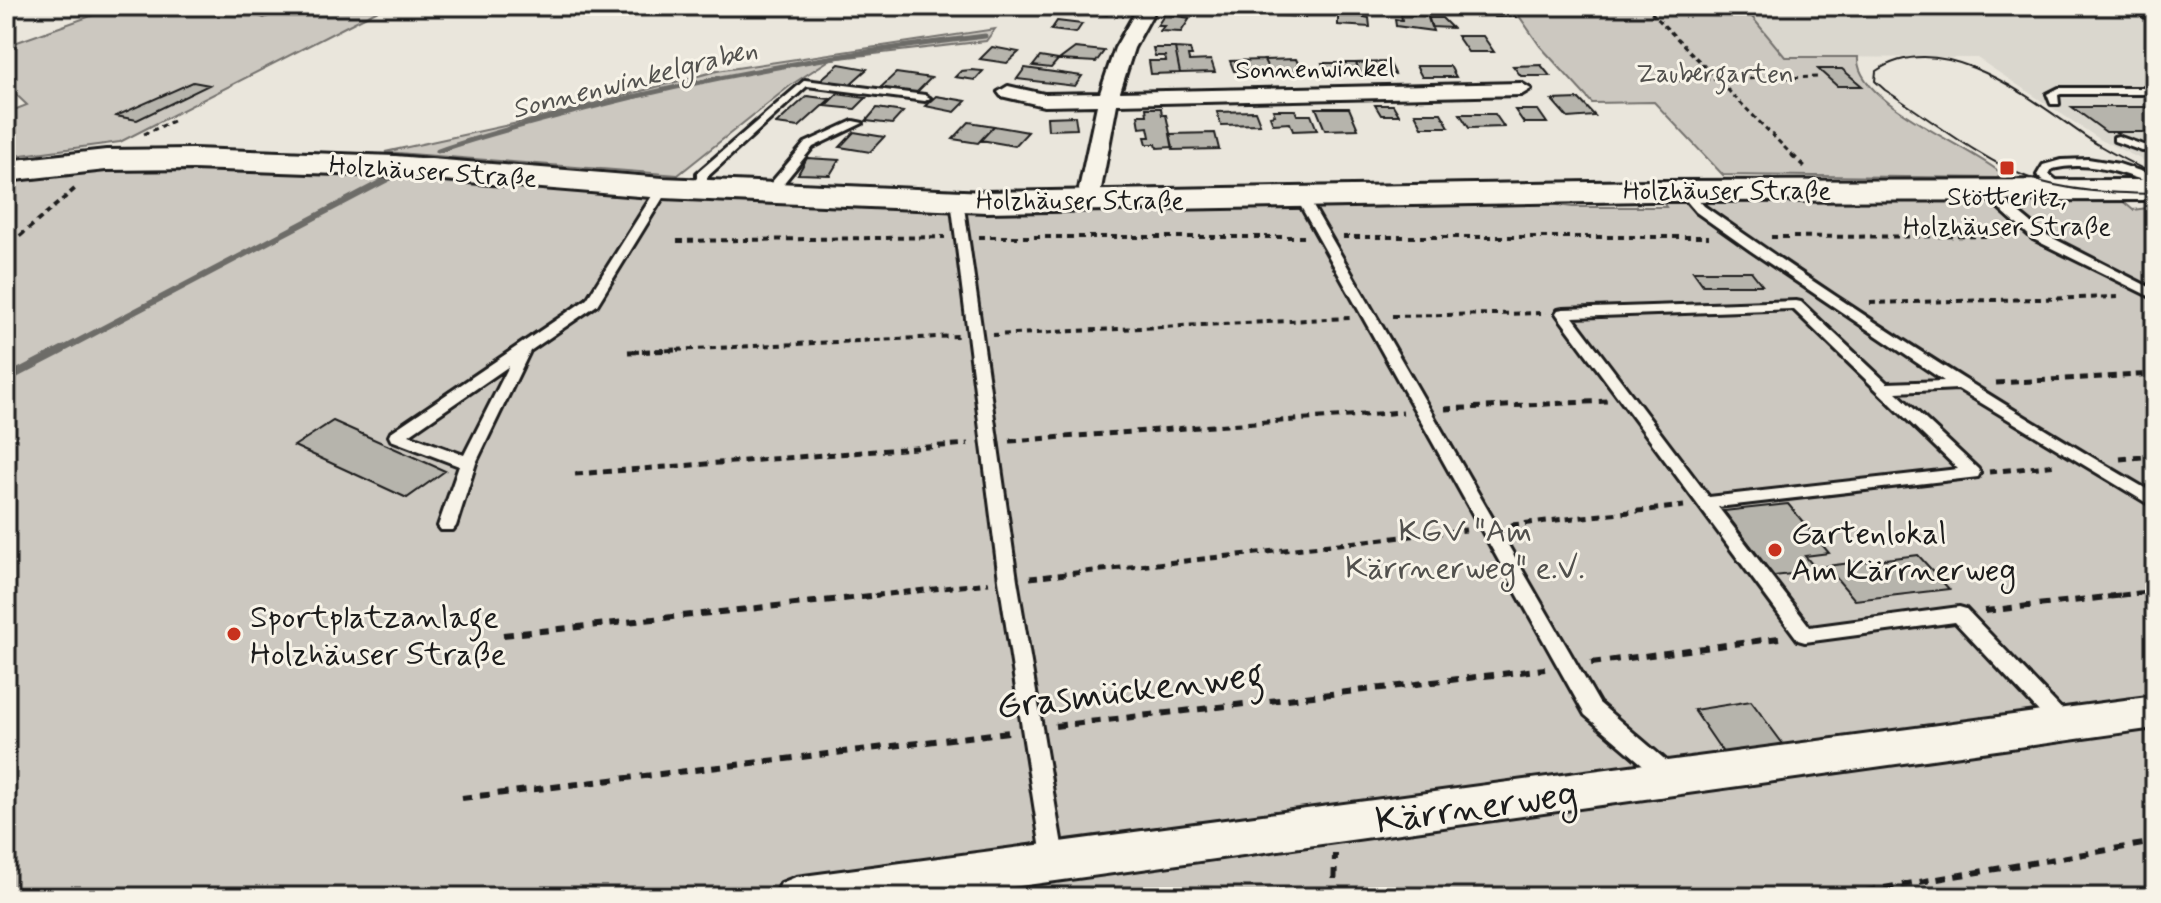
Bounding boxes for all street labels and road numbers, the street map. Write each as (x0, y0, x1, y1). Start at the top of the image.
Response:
street label: Sonnenwinkel (1235, 52, 1395, 88)
street label: Holzhäuser Straße (328, 149, 538, 197)
street label: Holzhäuser Straße (1623, 175, 1831, 209)
street label: Holzhäuser Straße (976, 185, 1184, 219)
street label: Grasmückenweg (994, 651, 1267, 736)
street label: Kärrnerweg (1372, 770, 1581, 851)

